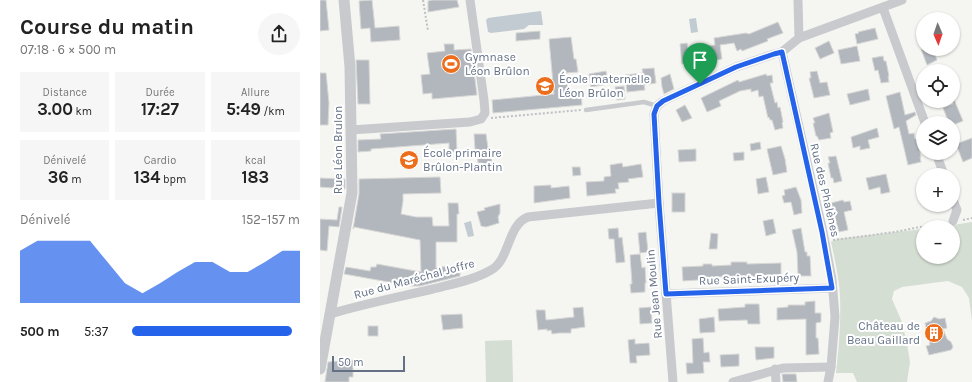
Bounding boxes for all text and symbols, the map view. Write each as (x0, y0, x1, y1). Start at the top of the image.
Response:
north arrow (916, 12, 960, 56)
map controls (916, 12, 960, 264)
button: share (258, 13, 300, 55)
text: Course du matin (20, 14, 194, 40)
text: 07:18 · 6 × 500 m (20, 42, 116, 57)
pin (683, 43, 717, 84)
icon: arrive (689, 49, 711, 71)
place label: Gymnase Léon Brûlon (465, 50, 530, 78)
sports icon: Gymnase Léon Brûlon (440, 53, 462, 75)
button: locate (916, 64, 960, 108)
place label: École maternelle Léon Brûlon (559, 71, 650, 100)
school or university icon: École maternelle Léon Brûlon (534, 75, 556, 97)
text: Distance (42, 86, 87, 99)
text: Durée (145, 86, 175, 99)
text: Allure (241, 86, 270, 99)
text: 3.00 (37, 99, 73, 119)
text: 17:27 (141, 99, 179, 119)
text: 5:49 (226, 99, 261, 119)
text: km (73, 105, 92, 118)
text: /km (261, 105, 285, 118)
street label: Rue Léon Brulon (331, 106, 345, 194)
button: layers (916, 116, 960, 160)
street label: Rue des Phalènes (807, 142, 843, 238)
place label: École primaire Brûlon-Plantin (423, 145, 503, 174)
school or university icon: École primaire Brûlon-Plantin (398, 149, 420, 171)
text: Dénivelé (43, 154, 86, 167)
text: Cardio (144, 154, 176, 167)
text: kcal (245, 154, 266, 167)
text: 36 (48, 167, 69, 187)
text: 134 (134, 167, 160, 187)
text: 183 (242, 167, 269, 187)
button: + (916, 168, 960, 212)
text: m (69, 173, 82, 186)
text: bpm (160, 173, 186, 186)
text: Dénivelé (20, 212, 71, 227)
text: 152–157 m (242, 212, 300, 227)
button: − (916, 220, 960, 264)
street label: Rue Jean Moulin (643, 249, 665, 339)
street label: Rue du Maréchal Joffre (352, 256, 476, 302)
street label: Rue Saint-Exupéry (699, 270, 800, 288)
place label: Château de Beau Gaillard (847, 319, 920, 347)
building icon: Château de Beau Gaillard (923, 322, 945, 344)
text: 500 m (20, 324, 60, 339)
text: 5:37 (84, 324, 108, 339)
scale bar (332, 354, 405, 373)
text: 50 m (338, 356, 364, 369)

